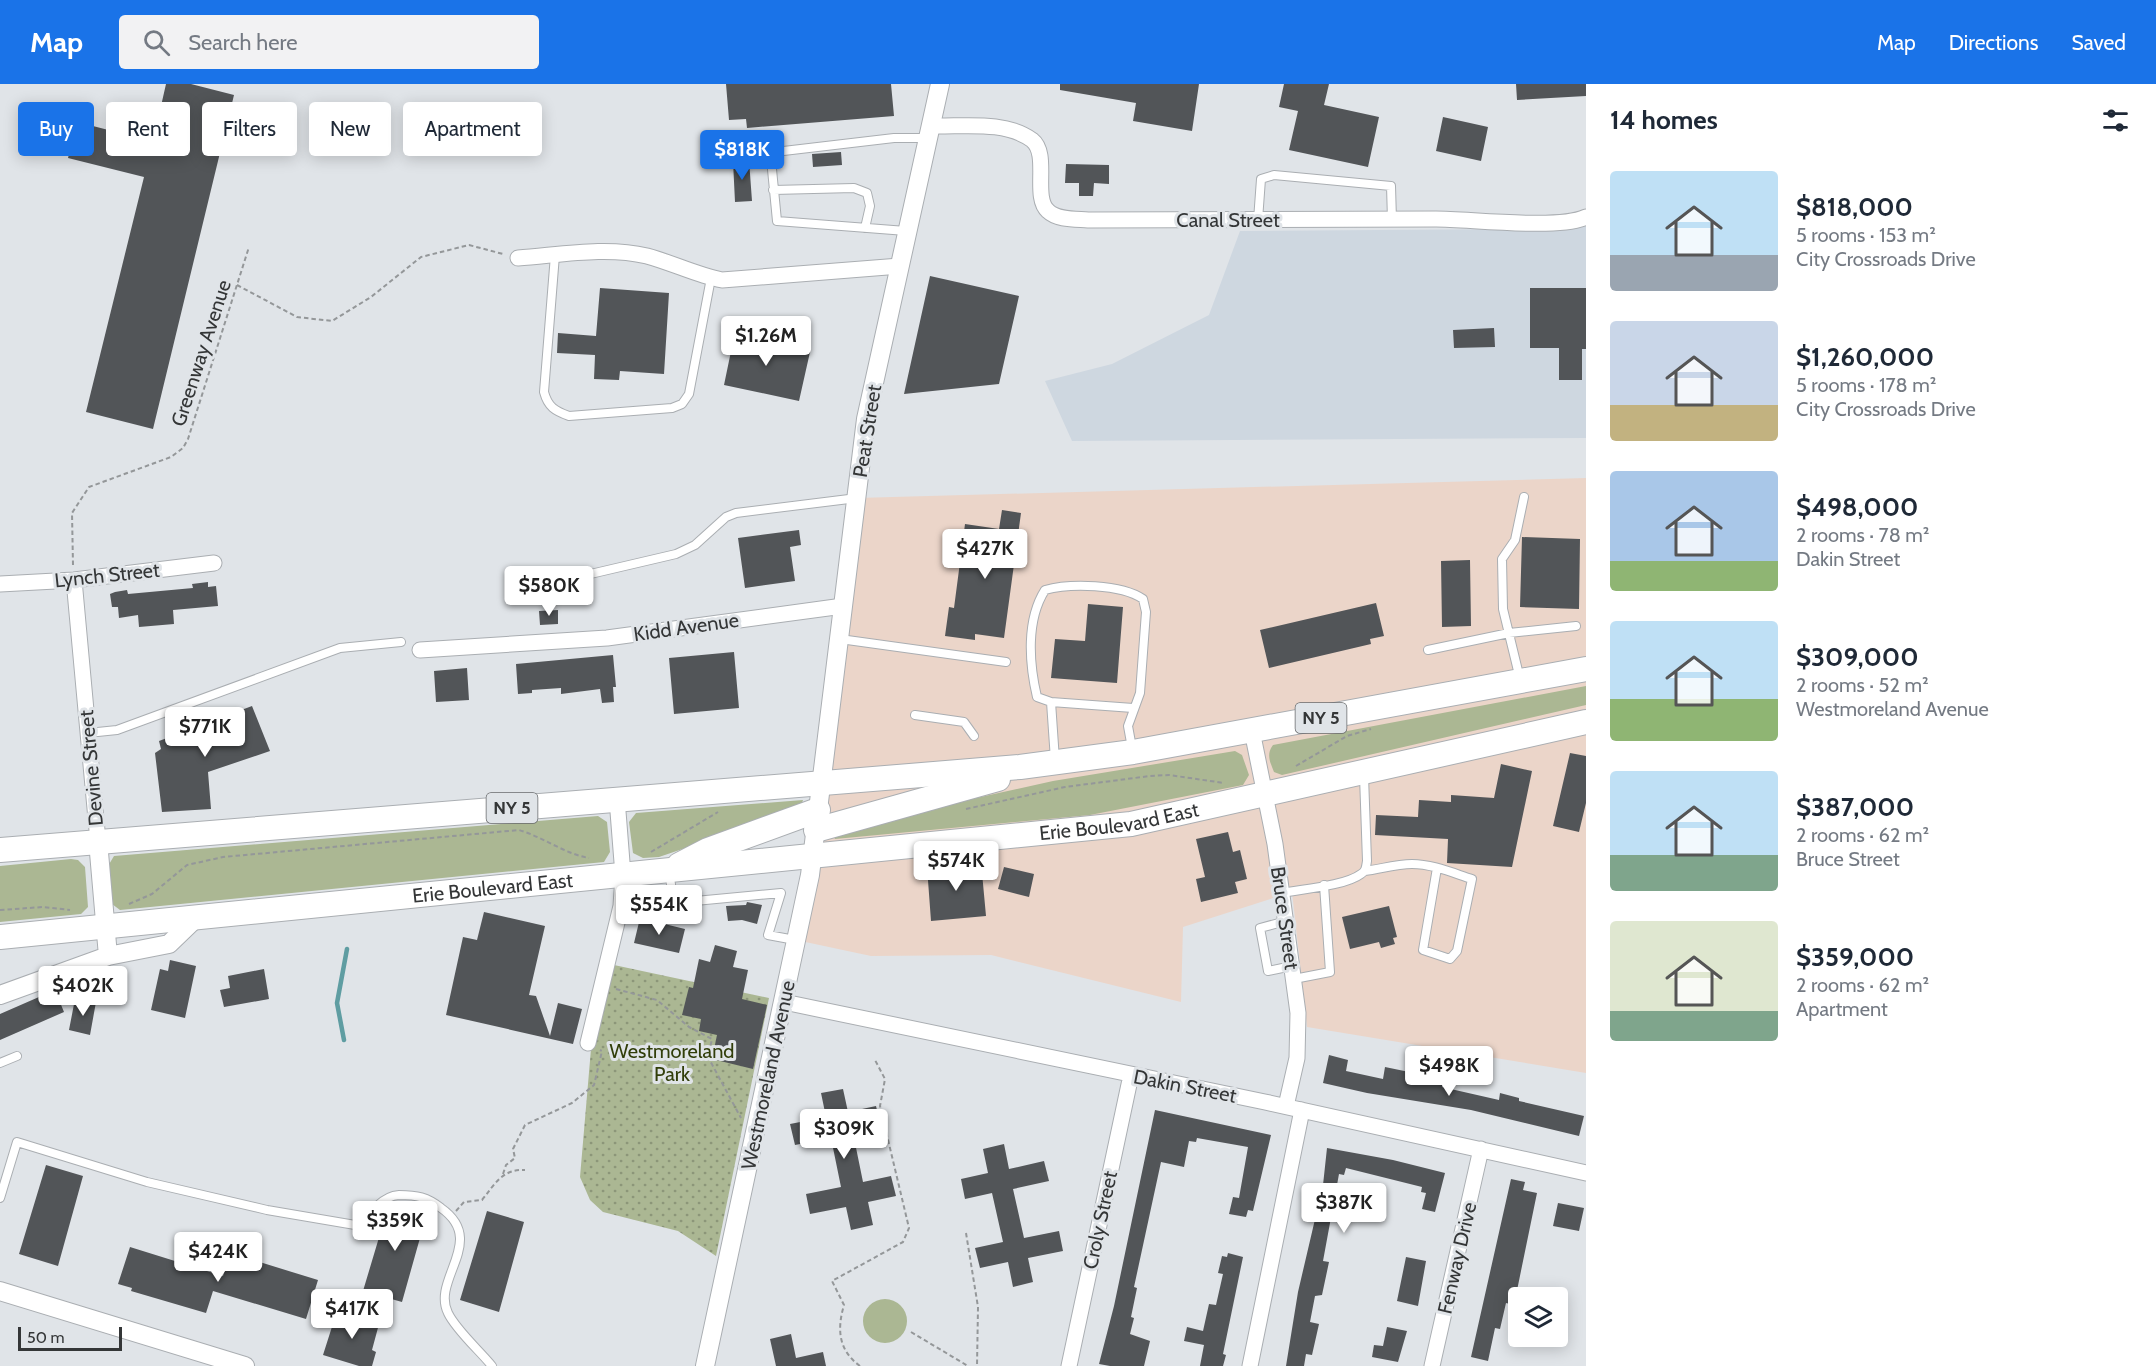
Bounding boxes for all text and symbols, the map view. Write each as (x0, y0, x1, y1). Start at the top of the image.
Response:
search box (119, 15, 539, 69)
text: Map (30, 25, 83, 59)
icon: search (140, 26, 173, 59)
text: Search here (188, 29, 297, 56)
text: Map (1877, 30, 1916, 55)
text: Directions (1949, 30, 2038, 55)
text: Saved (2071, 30, 2126, 55)
chip: Buy (18, 102, 94, 156)
chip: Rent (106, 102, 190, 156)
chip: Filters (202, 102, 297, 156)
chip: New (309, 102, 391, 156)
chip: Apartment (403, 102, 542, 156)
text: 14 homes (1610, 104, 1718, 136)
icon: filters (2099, 104, 2132, 137)
pin: $818K (700, 130, 784, 181)
text: $818K (714, 137, 770, 161)
text: $818,000 (1796, 191, 1913, 223)
icon: home (1658, 195, 1730, 267)
street label: Canal Street (1176, 208, 1280, 232)
text: 5 rooms · 153 m² (1796, 223, 1936, 247)
text: City Crossroads Drive (1796, 247, 1976, 271)
street label: Greenway Avenue (166, 277, 236, 429)
pin: $1.26M (717, 316, 815, 367)
text: $1.26M (735, 323, 797, 347)
text: $1,260,000 (1796, 341, 1934, 373)
icon: home (1658, 345, 1730, 417)
text: 5 rooms · 178 m² (1796, 373, 1936, 397)
street label: Peat Street (848, 383, 886, 479)
text: City Crossroads Drive (1796, 397, 1976, 421)
text: $498,000 (1796, 491, 1918, 523)
icon: home (1658, 495, 1730, 567)
text: 2 rooms · 78 m² (1796, 523, 1929, 547)
pin: $427K (943, 529, 1027, 580)
text: $427K (956, 536, 1014, 560)
text: Dakin Street (1796, 547, 1900, 571)
street label: Lynch Street (53, 558, 161, 592)
pin: $580K (507, 566, 591, 617)
text: $580K (518, 573, 580, 597)
street label: Kidd Avenue (632, 608, 740, 646)
text: $309,000 (1796, 641, 1919, 673)
icon: home (1658, 645, 1730, 717)
text: 2 rooms · 52 m² (1796, 673, 1929, 697)
text: Westmoreland Avenue (1796, 697, 1989, 721)
road number: NY 5 (1296, 703, 1346, 733)
pin: $771K (163, 707, 247, 758)
street label: Devine Street (74, 709, 108, 827)
text: $771K (179, 714, 231, 738)
text: $387,000 (1796, 791, 1914, 823)
road number: NY 5 (486, 793, 538, 823)
icon: home (1658, 795, 1730, 867)
street label: Erie Boulevard East (1038, 797, 1201, 845)
text: 2 rooms · 62 m² (1796, 823, 1929, 847)
pin: $574K (914, 841, 998, 892)
text: Bruce Street (1796, 847, 1900, 871)
text: $574K (928, 848, 984, 872)
street label: Bruce Street (1266, 865, 1304, 971)
street label: Erie Boulevard East (411, 868, 574, 908)
pin: $554K (617, 885, 701, 936)
text: $554K (630, 892, 688, 916)
text: $359,000 (1796, 941, 1914, 973)
icon: home (1658, 945, 1730, 1017)
pin: $402K (41, 966, 125, 1017)
text: $402K (52, 973, 114, 997)
text: 2 rooms · 62 m² (1796, 973, 1929, 997)
street label: Westmoreland Avenue (736, 978, 800, 1172)
text: Apartment (1796, 997, 1888, 1021)
park label: Westmoreland Park (610, 1039, 734, 1086)
pin: $498K (1407, 1046, 1491, 1097)
text: $498K (1419, 1053, 1479, 1077)
street label: Dakin Street (1132, 1064, 1239, 1108)
pin: $309K (802, 1109, 886, 1160)
text: $309K (814, 1116, 874, 1140)
street label: Croly Street (1078, 1168, 1122, 1271)
pin: $387K (1302, 1183, 1386, 1234)
text: $387K (1315, 1190, 1373, 1214)
street label: Fenway Drive (1432, 1200, 1482, 1316)
pin: $359K (353, 1201, 437, 1252)
text: $359K (367, 1208, 423, 1232)
pin: $424K (176, 1232, 260, 1283)
text: $424K (188, 1239, 248, 1263)
map controls (1508, 1287, 1568, 1347)
button: layers (1508, 1287, 1568, 1347)
pin: $417K (310, 1289, 394, 1340)
text: $417K (325, 1296, 379, 1320)
scale bar (18, 1324, 122, 1352)
text: 50 m (27, 1328, 64, 1347)

